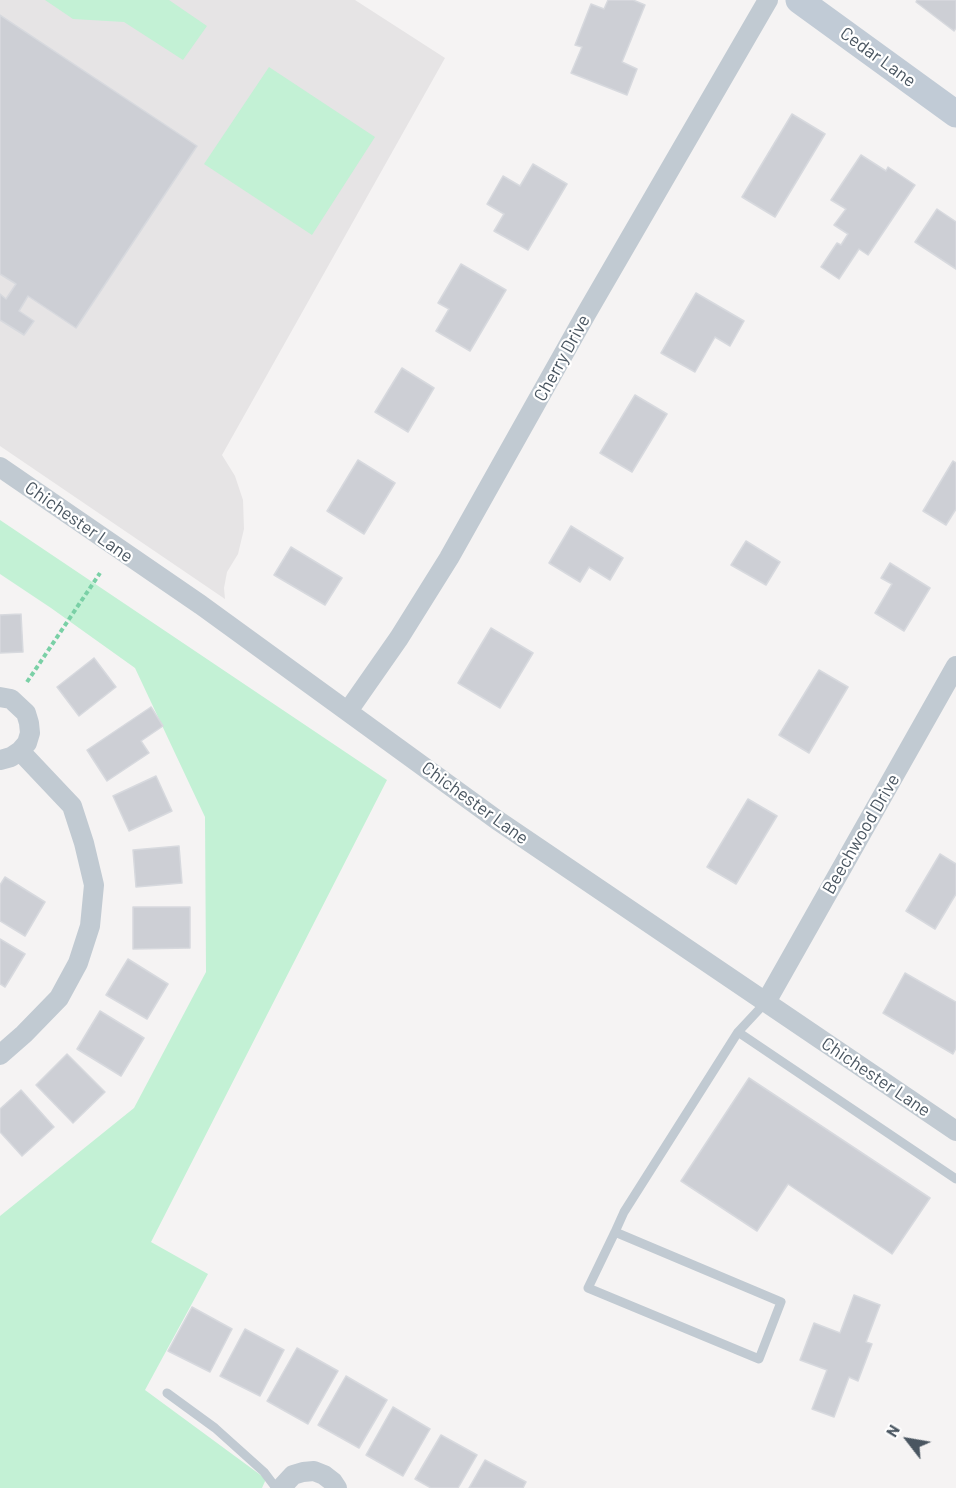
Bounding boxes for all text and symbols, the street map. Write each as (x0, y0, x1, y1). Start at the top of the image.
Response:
street label: Cedar Lane (836, 22, 920, 92)
street label: Cherry Drive (529, 311, 595, 405)
street label: Chichester Lane (21, 477, 137, 567)
street label: Chichester Lane (417, 757, 533, 849)
street label: Beechwood Drive (818, 770, 904, 898)
street label: Chichester Lane (817, 1033, 935, 1121)
north arrow (878, 1410, 938, 1470)
text: N (881, 1421, 903, 1440)

